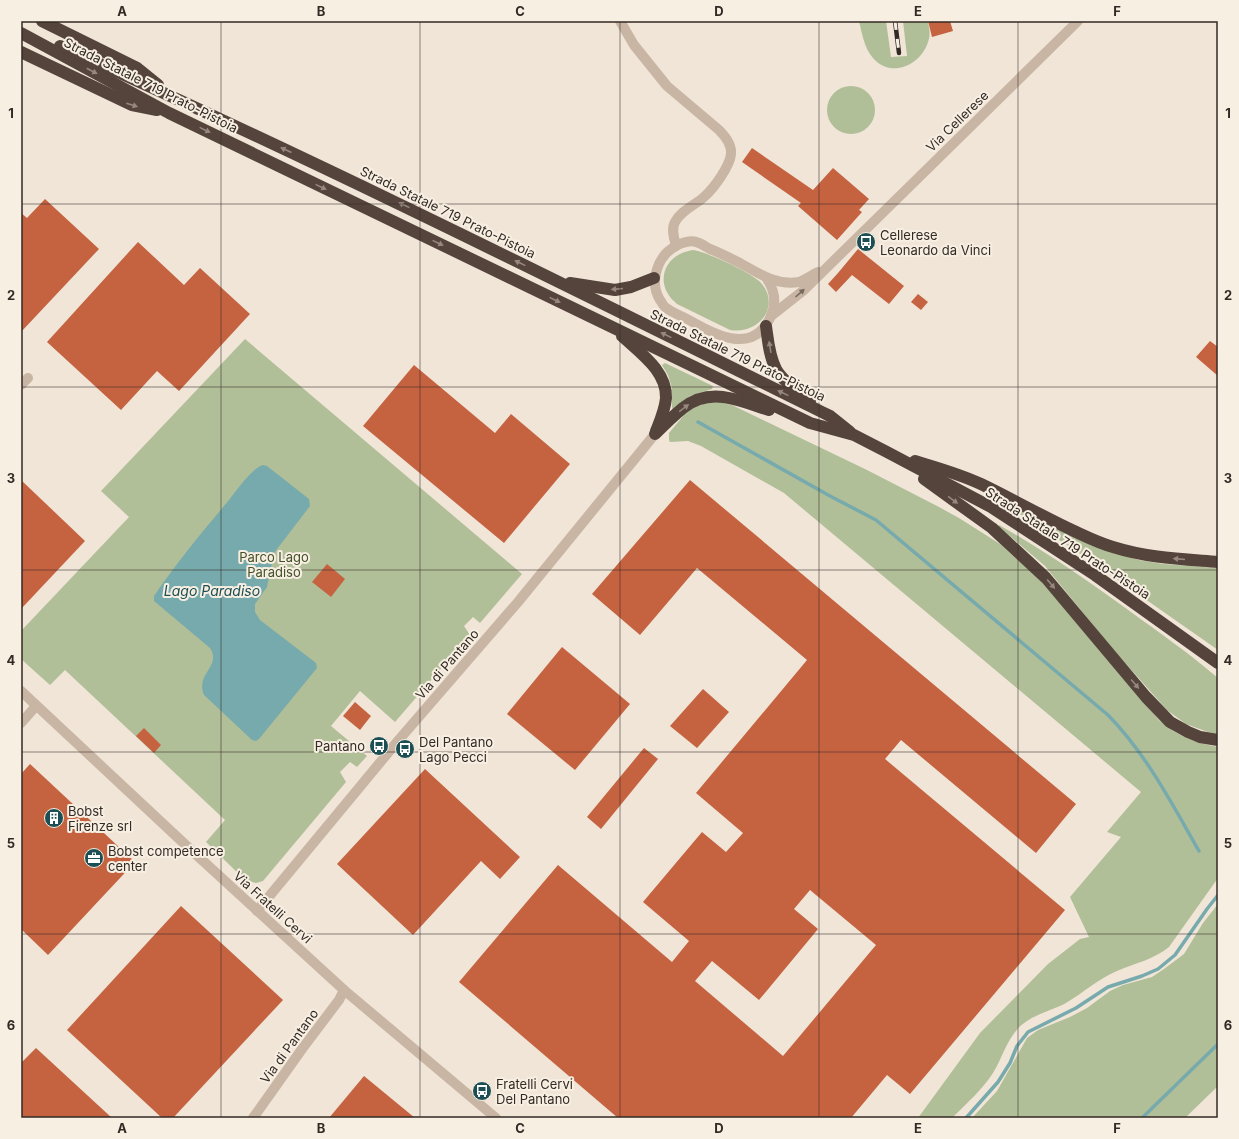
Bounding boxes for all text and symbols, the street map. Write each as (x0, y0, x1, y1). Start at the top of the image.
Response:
text: A (117, 3, 127, 19)
text: B (317, 3, 326, 19)
text: C (515, 3, 525, 19)
text: D (714, 3, 724, 19)
text: E (914, 3, 922, 19)
text: F (1113, 3, 1121, 19)
street label: Strada Statale 719 Prato-Pistoia (61, 34, 241, 136)
one-way arrow (87, 68, 98, 75)
street label: Via Cellerese (922, 87, 992, 155)
one-way arrow (126, 102, 138, 108)
text: 1 (8, 105, 14, 121)
text: 1 (1225, 105, 1231, 121)
one-way arrow (199, 127, 210, 133)
one-way arrow (281, 147, 292, 153)
street label: Strada Statale 719 Prato-Pistoia (358, 162, 538, 262)
one-way arrow (316, 184, 327, 190)
one-way arrow (398, 202, 410, 209)
place label: Cellerese Leonardo da Vinci (880, 227, 991, 258)
bus stop icon: Cellerese Leonardo da Vinci (855, 231, 877, 253)
one-way arrow (433, 240, 444, 246)
one-way arrow (515, 260, 526, 266)
one-way arrow (611, 286, 623, 292)
text: 2 (7, 287, 15, 303)
text: 2 (1224, 287, 1232, 303)
one-way arrow (795, 289, 805, 298)
one-way arrow (550, 297, 561, 303)
street label: Strada Statale 719 Prato-Pistoia (648, 305, 828, 405)
one-way arrow (660, 332, 672, 338)
one-way arrow (767, 341, 773, 353)
one-way arrow (777, 390, 788, 396)
one-way arrow (679, 404, 690, 412)
text: 3 (7, 470, 15, 486)
text: 3 (1224, 470, 1232, 486)
street label: Strada Statale 719 Prato-Pistoia (983, 484, 1153, 602)
one-way arrow (948, 495, 958, 503)
park label: Parco Lago Paradiso (239, 549, 309, 580)
one-way arrow (1173, 556, 1185, 563)
one-way arrow (1047, 579, 1056, 590)
water label: Lago Paradiso (164, 582, 260, 599)
street label: Via di Pantano (412, 625, 482, 703)
text: 4 (7, 652, 16, 668)
text: 4 (1224, 652, 1233, 668)
one-way arrow (1130, 679, 1139, 689)
place label: Del Pantano Lago Pecci (419, 734, 493, 765)
bus stop icon: Pantano (368, 735, 390, 757)
place label: Pantano (315, 738, 365, 754)
bus stop icon: Del Pantano Lago Pecci (394, 738, 416, 760)
place label: Bobst Firenze srl (68, 803, 132, 834)
building icon: Bobst Firenze srl (43, 807, 65, 829)
text: 5 (7, 835, 15, 851)
text: 5 (1224, 835, 1232, 851)
place label: Bobst competence center (108, 843, 224, 874)
office icon: Bobst competence center (83, 847, 105, 869)
street label: Via Fratelli Cervi (230, 868, 316, 946)
street label: Via di Pantano (257, 1005, 322, 1086)
text: 6 (7, 1017, 15, 1033)
text: 6 (1224, 1017, 1232, 1033)
place label: Fratelli Cervi Del Pantano (496, 1076, 573, 1107)
bus stop icon: Fratelli Cervi Del Pantano (471, 1080, 493, 1102)
text: A (117, 1120, 127, 1136)
text: B (317, 1120, 326, 1136)
text: C (515, 1120, 525, 1136)
text: D (714, 1120, 724, 1136)
text: E (914, 1120, 922, 1136)
text: F (1113, 1120, 1121, 1136)

